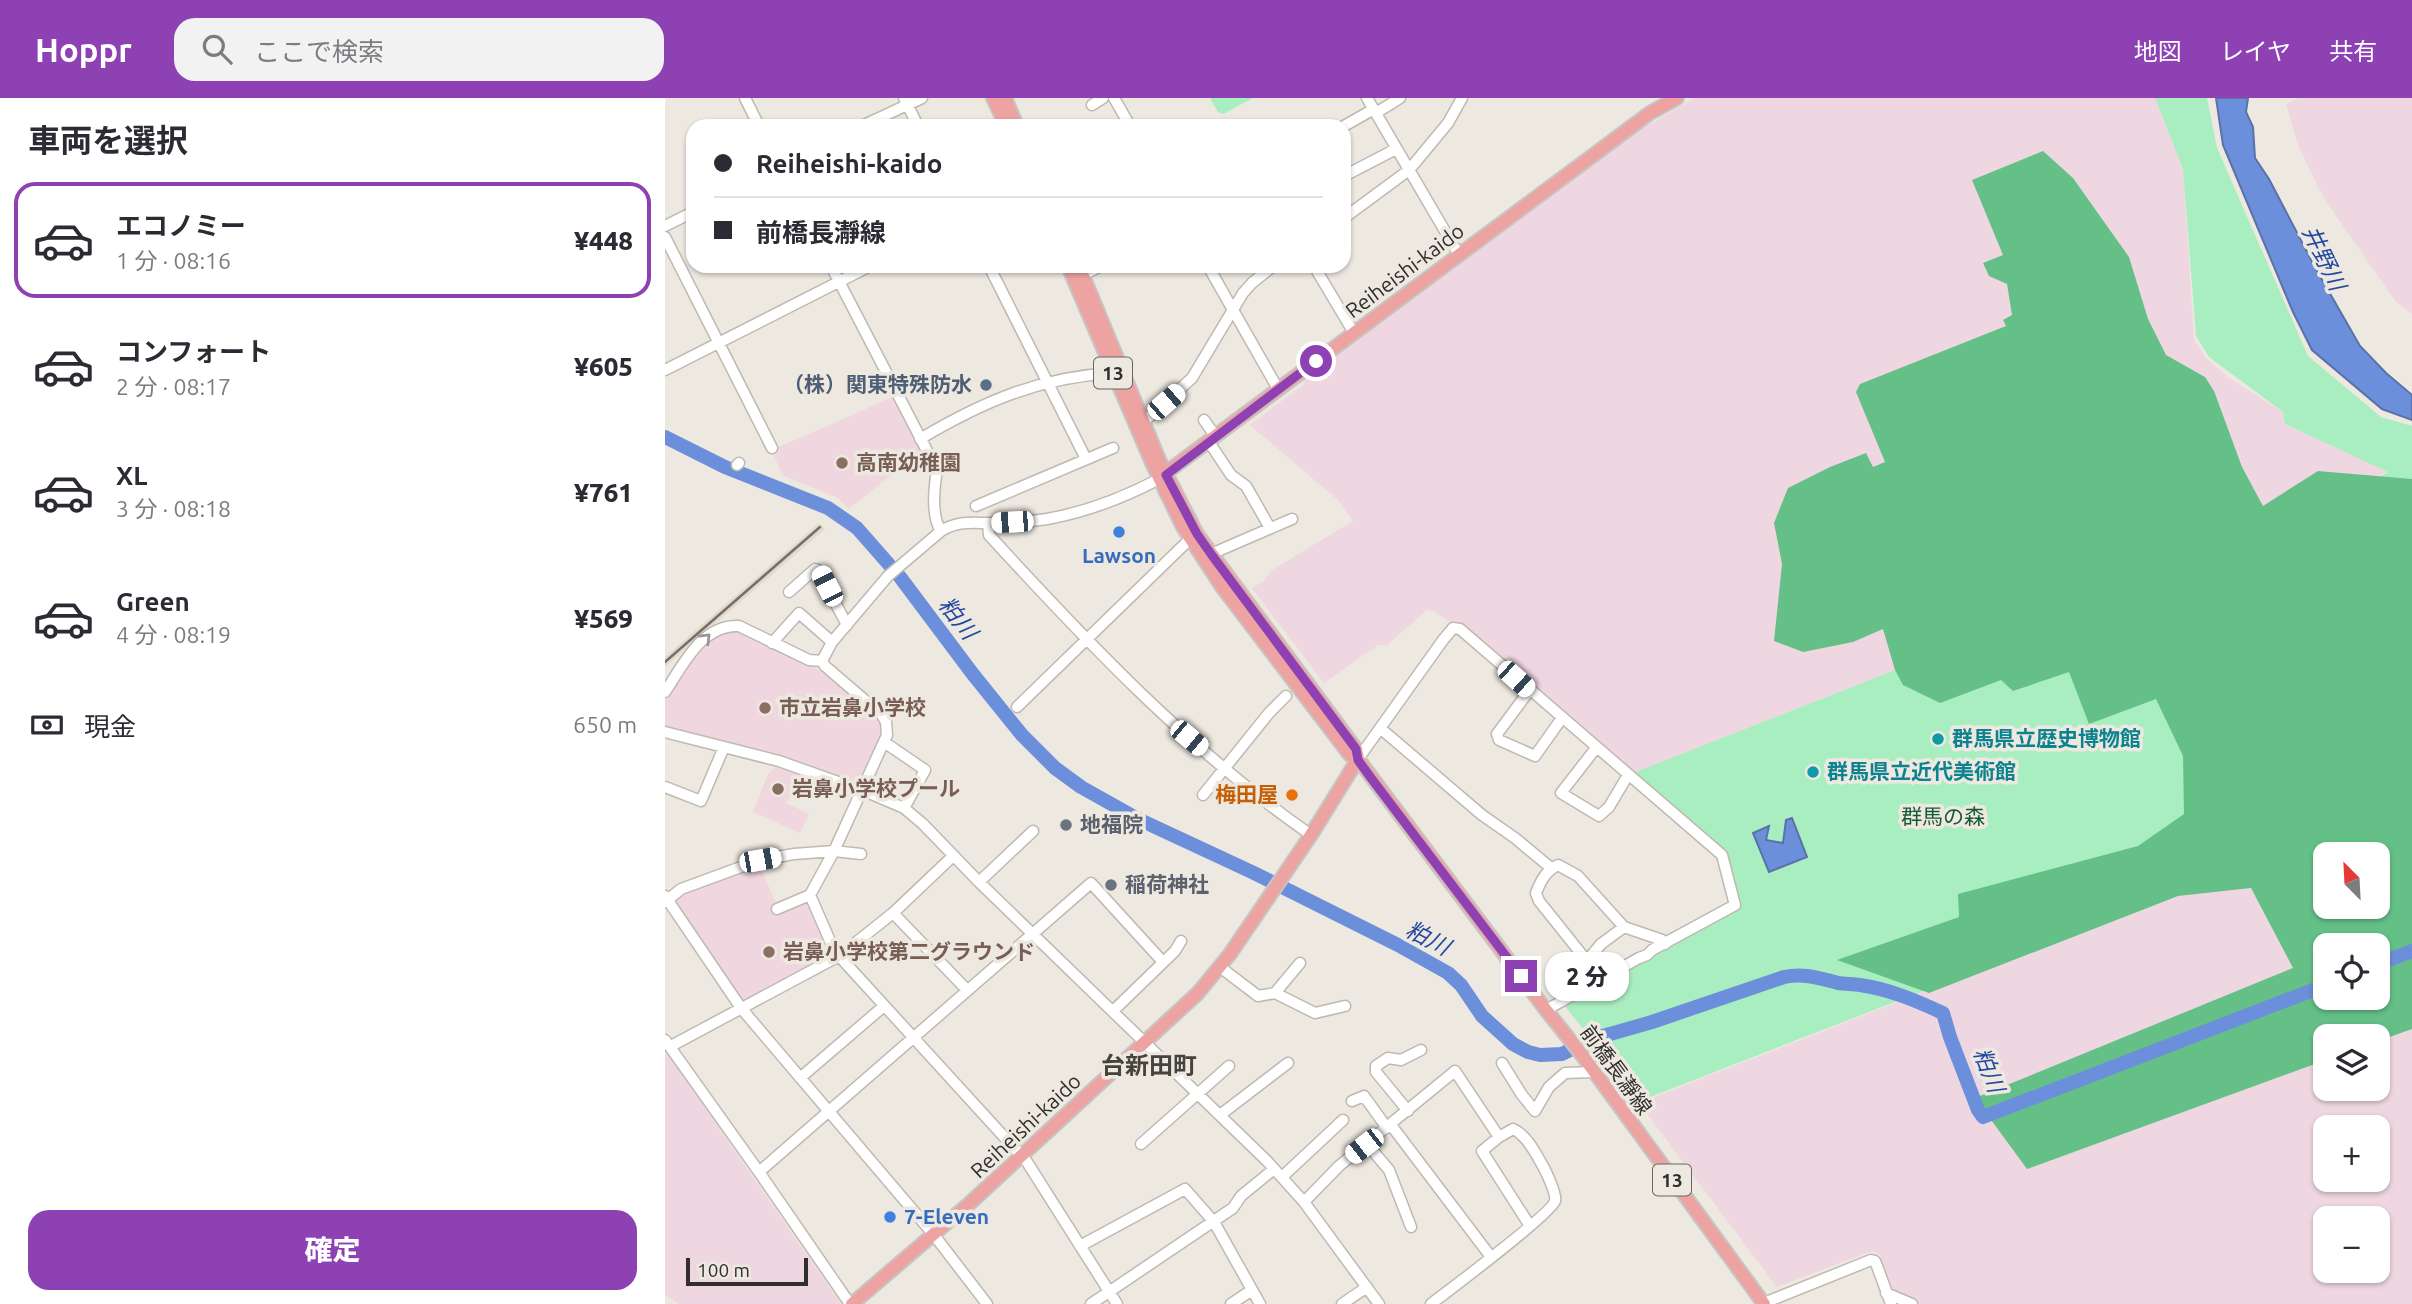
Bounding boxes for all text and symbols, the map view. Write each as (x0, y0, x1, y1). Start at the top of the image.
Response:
search box (174, 18, 664, 81)
icon: search (198, 30, 236, 68)
text: Hoppr (35, 31, 132, 68)
text: ここで検索 (254, 37, 384, 66)
text: 地図 (2134, 38, 2182, 65)
text: レイヤ (2220, 38, 2291, 65)
text: 共有 (2329, 38, 2377, 65)
text: 車両を選択 (28, 122, 188, 158)
text: Reiheishi-kaido (756, 149, 942, 178)
icon: car (32, 209, 95, 272)
text: エコノミー (116, 211, 246, 240)
text: 前橋長瀞線 (756, 218, 886, 247)
street label: Reiheishi-kaido (1341, 218, 1468, 322)
water label: 井野川 (2298, 221, 2352, 297)
text: ¥448 (574, 226, 633, 255)
text: 1 分 · 08:16 (116, 248, 231, 273)
icon: car (32, 335, 95, 398)
text: コンフォート (116, 337, 271, 366)
route start (1300, 345, 1332, 377)
text: ¥605 (574, 352, 633, 381)
road number: 13 (1094, 358, 1132, 388)
place label: （株）関東特殊防水 (783, 372, 972, 396)
text: 2 分 · 08:17 (116, 374, 231, 399)
marker: （株）関東特殊防水 (978, 377, 994, 393)
car (1144, 380, 1189, 424)
place label: 高南幼稚園 (856, 450, 961, 474)
marker: 高南幼稚園 (834, 455, 850, 471)
icon: car (32, 461, 95, 524)
text: XL (116, 461, 147, 490)
text: ¥761 (574, 478, 633, 507)
text: 3 分 · 08:18 (116, 496, 231, 521)
car (991, 510, 1034, 534)
marker: Lawson (1111, 524, 1127, 540)
place label: Lawson (1082, 543, 1156, 567)
car (809, 563, 846, 609)
icon: car (32, 587, 95, 650)
text: Green (116, 587, 190, 616)
water label: 粕川 (934, 592, 984, 646)
text: ¥569 (574, 604, 633, 633)
text: 4 分 · 08:19 (116, 622, 231, 647)
one-way arrow (698, 633, 711, 646)
car (1494, 657, 1539, 701)
place label: 市立岩鼻小学校 (779, 695, 926, 719)
marker: 市立岩鼻小学校 (757, 700, 773, 716)
icon: cash (28, 706, 66, 744)
text: 現金 (84, 712, 136, 741)
text: 650 m (573, 712, 637, 737)
car (1167, 716, 1212, 760)
place label: 群馬県立歴史博物館 (1952, 726, 2141, 750)
marker: 群馬県立歴史博物館 (1930, 731, 1946, 747)
place label: 群馬県立近代美術館 (1827, 759, 2016, 783)
marker: 群馬県立近代美術館 (1805, 764, 1821, 780)
place label: 岩鼻小学校プール (792, 776, 960, 800)
marker: 岩鼻小学校プール (770, 781, 786, 797)
place label: 梅田屋 (1215, 782, 1278, 806)
marker: 梅田屋 (1284, 787, 1300, 803)
park label: 群馬の森 (1901, 804, 1985, 828)
place label: 地福院 (1080, 812, 1143, 836)
marker: 地福院 (1058, 817, 1074, 833)
north arrow (2313, 842, 2391, 919)
map controls (2313, 842, 2390, 1283)
car (738, 846, 783, 874)
place label: 稲荷神社 (1125, 872, 1209, 896)
marker: 稲荷神社 (1103, 877, 1119, 893)
water label: 粕川 (1402, 916, 1457, 960)
button: locate (2313, 933, 2390, 1010)
place label: 岩鼻小学校第二グラウンド (783, 939, 1035, 963)
marker: 岩鼻小学校第二グラウンド (761, 944, 777, 960)
callout: 2 分 (1545, 952, 1629, 1001)
route end (1505, 960, 1537, 992)
text: 2 分 (1566, 964, 1608, 989)
street label: 前橋長瀞線 (1576, 1020, 1657, 1119)
button: layers (2313, 1024, 2390, 1101)
water label: 粕川 (1970, 1044, 2010, 1099)
district label: 台新田町 (1101, 1052, 1197, 1079)
street label: Reiheishi-kaido (965, 1068, 1085, 1182)
button: + (2313, 1115, 2390, 1192)
car (1341, 1125, 1388, 1167)
road number: 13 (1653, 1164, 1691, 1196)
place label: 7-Eleven (904, 1204, 989, 1228)
button: − (2313, 1206, 2390, 1283)
marker: 7-Eleven (882, 1209, 898, 1225)
button: 確定 (28, 1210, 637, 1290)
scale bar (686, 1255, 809, 1287)
text: 100 m (697, 1259, 750, 1281)

